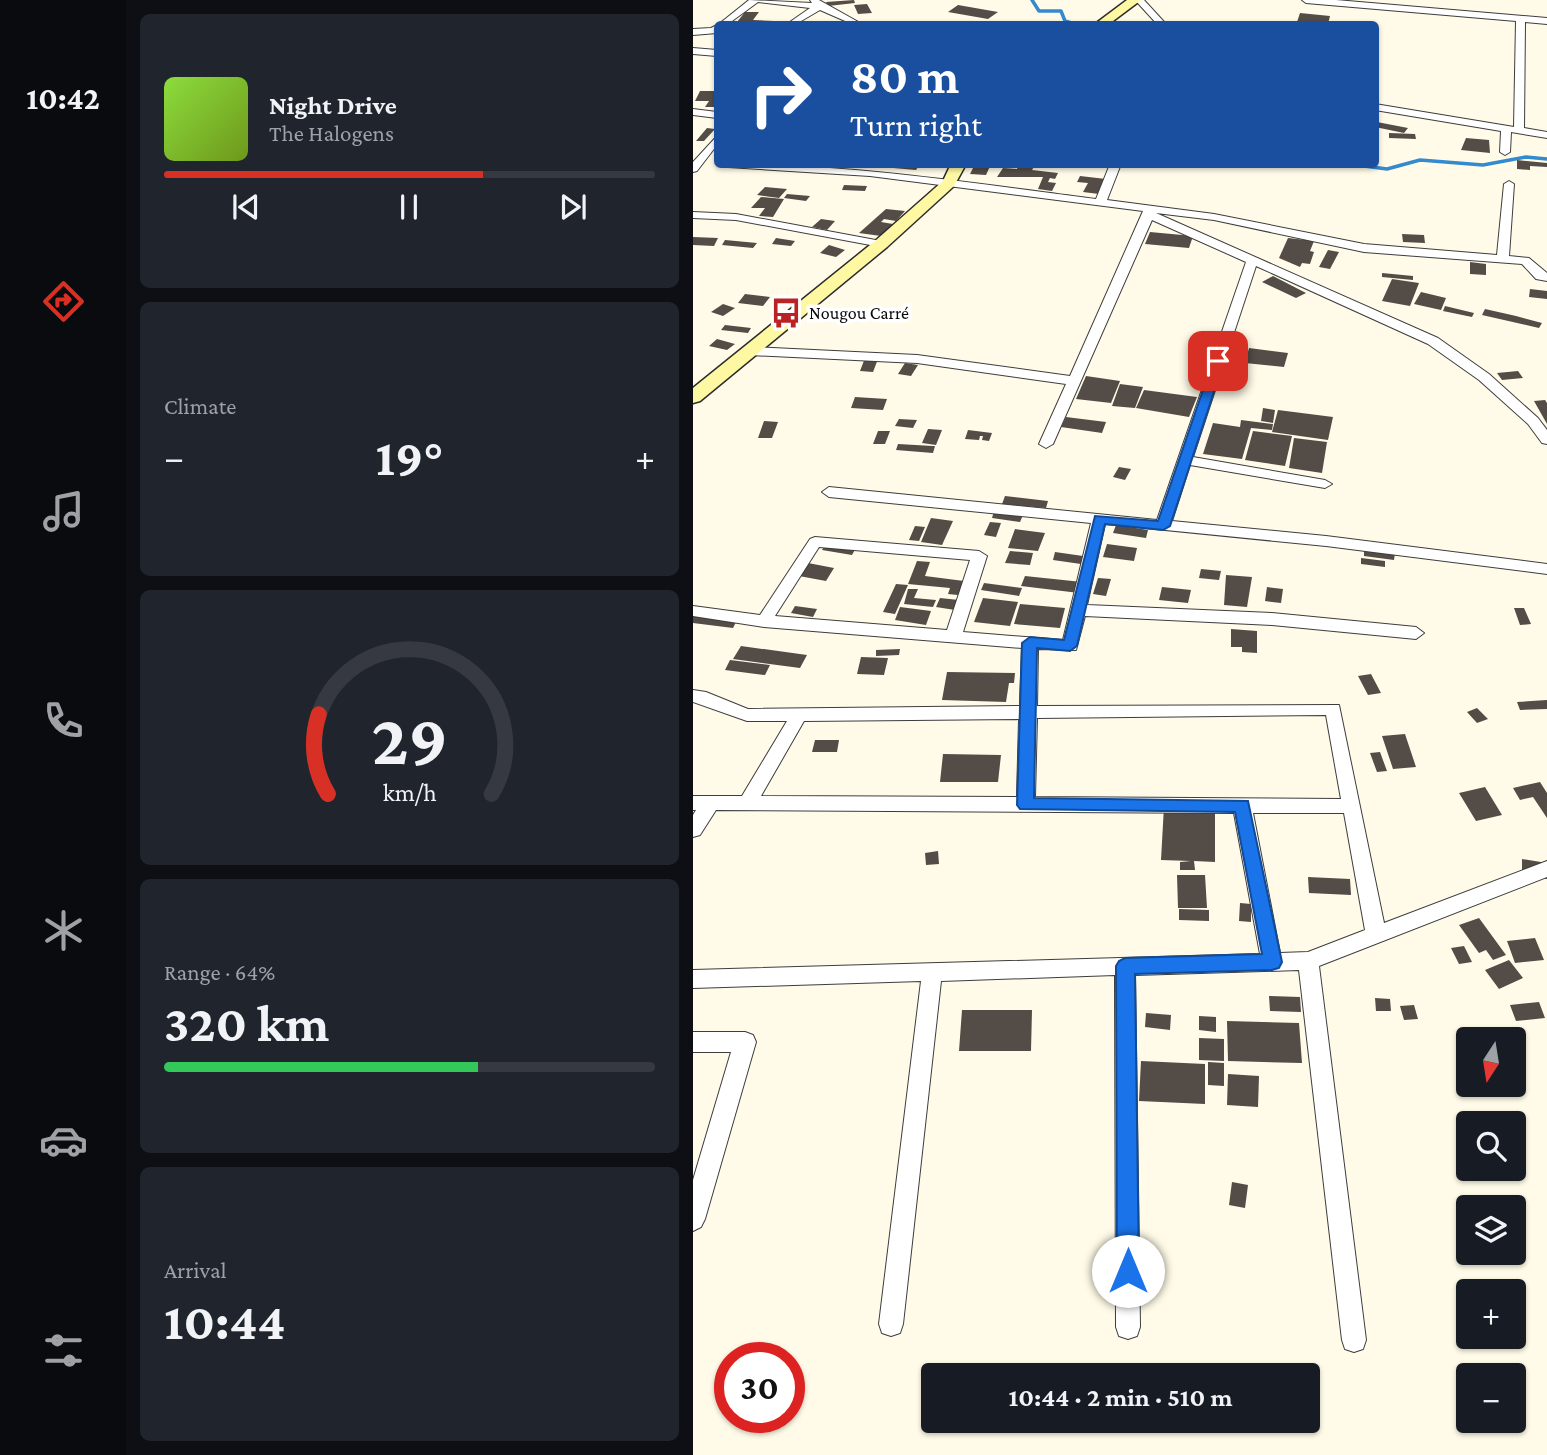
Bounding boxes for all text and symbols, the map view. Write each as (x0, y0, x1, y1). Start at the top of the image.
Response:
icon: right (735, 49, 826, 140)
text: 80 m (850, 49, 959, 104)
text: 10:42 (26, 80, 100, 116)
text: Night Drive (269, 91, 397, 120)
text: Turn right (850, 107, 982, 143)
text: The Halogens (269, 120, 394, 146)
icon: previous (227, 188, 265, 226)
icon: pause (390, 188, 428, 226)
icon: next (554, 188, 592, 226)
icon: directions (39, 277, 88, 326)
bus stop icon: Nougou Carré (769, 296, 803, 330)
place label: Nougou Carré (809, 303, 909, 323)
pin (1188, 331, 1248, 391)
icon: arrive (1199, 342, 1237, 380)
text: Climate (164, 393, 236, 419)
text: 19° (375, 428, 444, 486)
text: − (164, 436, 184, 478)
text: + (635, 436, 655, 478)
icon: music (39, 487, 88, 536)
icon: phone (39, 696, 88, 745)
text: 29 (371, 699, 448, 780)
text: km/h (383, 778, 436, 805)
icon: climate (39, 906, 88, 955)
text: Range · 64% (164, 959, 275, 985)
text: 320 km (164, 994, 329, 1052)
north arrow (1456, 1027, 1526, 1097)
map controls (1456, 1027, 1526, 1433)
button: search (1456, 1111, 1526, 1181)
icon: car (39, 1116, 88, 1165)
button: layers (1456, 1195, 1526, 1265)
position arrow (1091, 1234, 1165, 1308)
text: Arrival (164, 1257, 227, 1283)
button: + (1456, 1279, 1526, 1349)
text: 10:44 (164, 1292, 286, 1350)
icon: filters (39, 1326, 88, 1375)
speed limit sign: 30 (714, 1342, 805, 1433)
button: − (1456, 1363, 1526, 1433)
text: 10:44 · 2 min · 510 m (1009, 1383, 1232, 1412)

